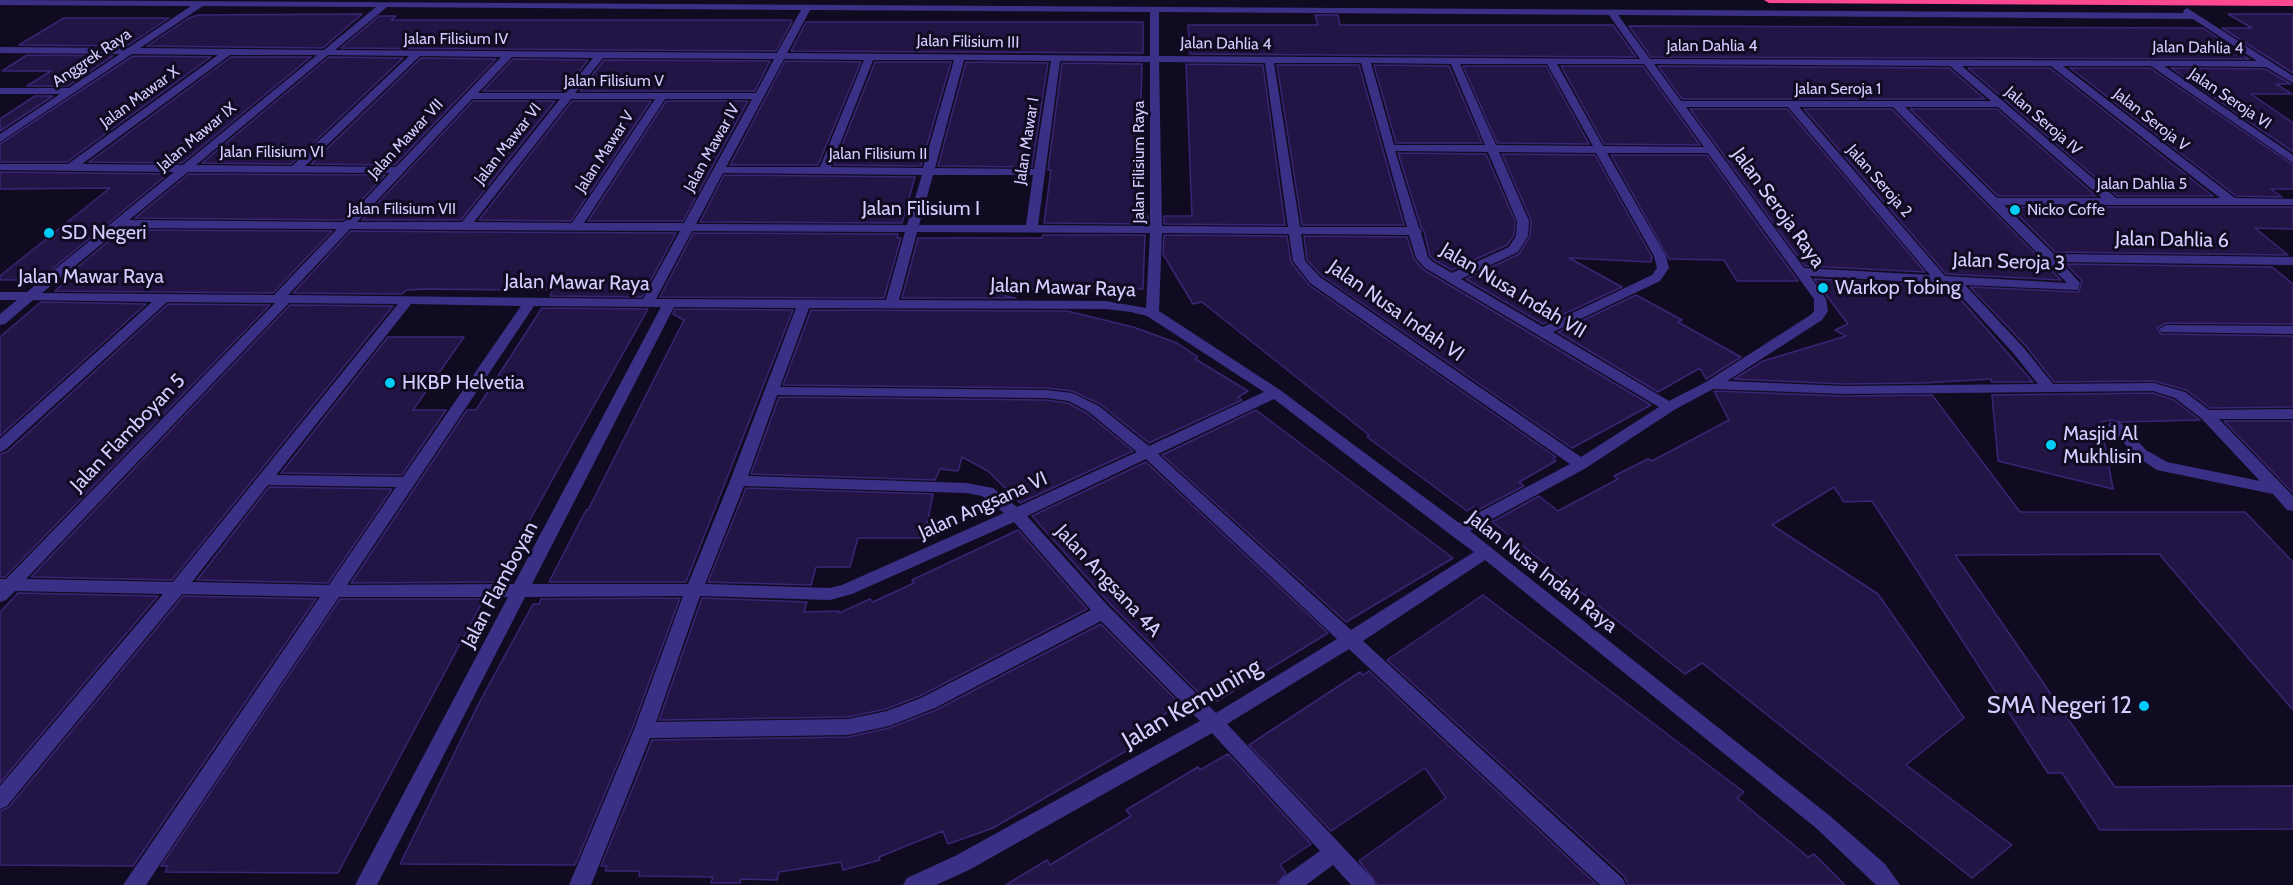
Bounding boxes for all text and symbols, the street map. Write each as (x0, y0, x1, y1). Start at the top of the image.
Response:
street label: Anggrek Raya (49, 25, 135, 91)
street label: Jalan Filisium IV (404, 29, 508, 49)
street label: Jalan Filisium III (916, 32, 1020, 52)
street label: Jalan Dahlia 4 (1180, 34, 1272, 54)
street label: Jalan Dahlia 4 (1666, 36, 1758, 56)
street label: Jalan Dahlia 4 (2152, 38, 2244, 58)
street label: Jalan Mawar X (97, 62, 183, 132)
street label: Jalan Seroja VI (2185, 64, 2275, 134)
street label: Jalan Filisium V (564, 71, 664, 91)
street label: Jalan Seroja 1 (1795, 79, 1881, 99)
street label: Jalan Seroja IV (2001, 82, 2085, 160)
street label: Jalan Seroja V (2109, 84, 2193, 156)
street label: Jalan Mawar VII (364, 95, 448, 183)
street label: Jalan Mawar I (1011, 96, 1043, 186)
street label: Jalan Mawar IX (154, 98, 240, 176)
street label: Jalan Mawar VI (470, 100, 546, 188)
street label: Jalan Filisium Raya (1129, 100, 1149, 224)
street label: Jalan Mawar IV (680, 101, 744, 195)
street label: Jalan Mawar V (571, 108, 639, 196)
street label: Jalan Seroja 2 (1842, 141, 1916, 221)
street label: Jalan Filisium VI (220, 142, 324, 162)
street label: Jalan Seroja Raya (1726, 143, 1830, 273)
street label: Jalan Filisium II (829, 144, 927, 164)
street label: Jalan Dahlia 5 (2097, 174, 2187, 194)
street label: Jalan Filisium I (862, 197, 980, 221)
street label: Jalan Filisium VII (348, 199, 456, 219)
place label: Nicko Coffe (2027, 200, 2105, 220)
marker: Nicko Coffe (2008, 203, 2022, 217)
place label: SD Negeri (61, 221, 147, 245)
marker: SD Negeri (42, 226, 56, 240)
street label: Jalan Dahlia 6 (2115, 227, 2229, 253)
street label: Jalan Nusa Indah VII (1436, 238, 1590, 344)
street label: Jalan Seroja 3 (1952, 248, 2066, 276)
street label: Jalan Nusa Indah VI (1323, 255, 1469, 367)
street label: Jalan Mawar Raya (18, 265, 164, 289)
street label: Jalan Mawar Raya (504, 270, 650, 296)
street label: Jalan Mawar Raya (990, 273, 1136, 303)
place label: Warkop Tobing (1835, 276, 1961, 300)
marker: Warkop Tobing (1816, 281, 1830, 295)
street label: Jalan Flamboyan 5 (66, 369, 190, 497)
place label: HKBP Helvetia (402, 371, 524, 395)
marker: HKBP Helvetia (383, 376, 397, 390)
place label: Masjid Al Mukhlisin (2063, 422, 2142, 469)
marker: Masjid Al Mukhlisin (2044, 438, 2058, 452)
street label: Jalan Angsana VI (915, 467, 1051, 545)
street label: Jalan Nusa Indah Raya (1462, 506, 1622, 638)
street label: Jalan Flamboyan (457, 518, 543, 652)
street label: Jalan Angsana 4A (1050, 520, 1166, 642)
street label: Jalan Kemuning (1117, 653, 1267, 755)
place label: SMA Negeri 12 (1987, 692, 2132, 720)
marker: SMA Negeri 12 (2137, 699, 2151, 713)

